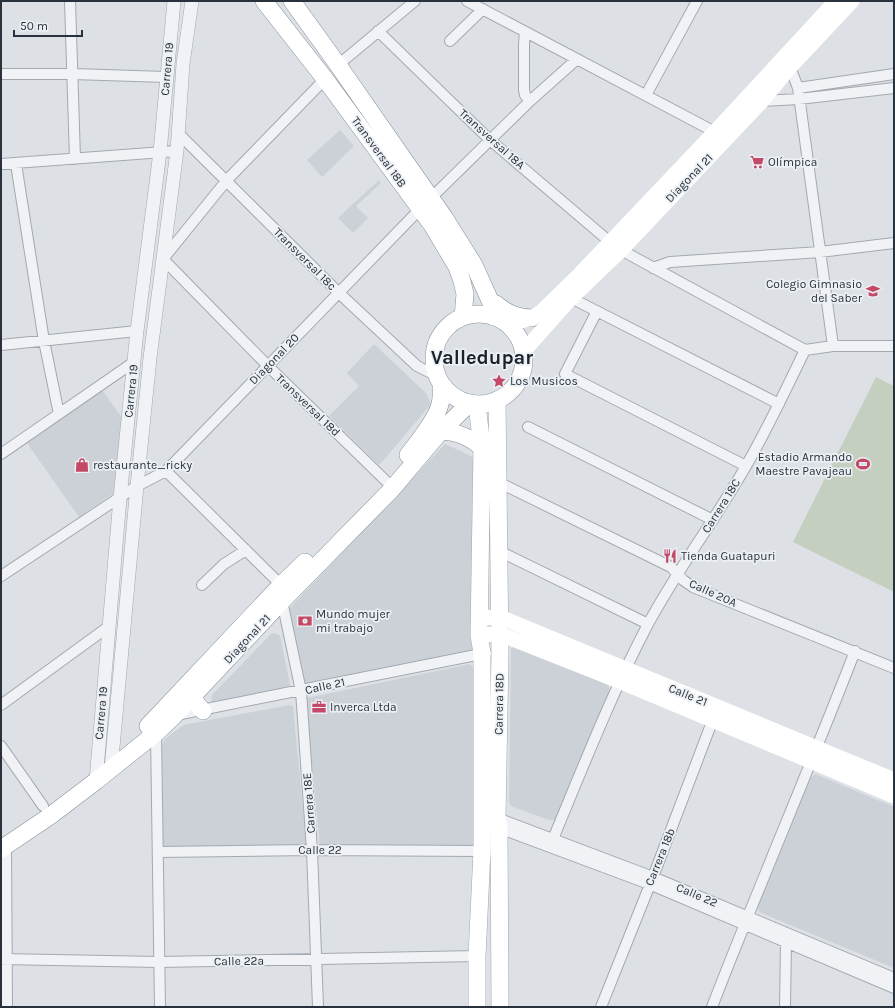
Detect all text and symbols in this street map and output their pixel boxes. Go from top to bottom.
scale bar [14,12,82,38]
text: 50 m [20,19,48,33]
street label: Carrera 19 [158,42,176,96]
street label: Transversal 18A [456,106,528,172]
street label: Transversal 18B [349,114,409,190]
street label: Diagonal 21 [662,151,716,205]
supermarket icon: Olímpica [749,154,765,170]
place label: Olímpica [768,155,817,169]
street label: Transversal 18c [271,225,339,293]
place label: Colegio Gimnasio del Saber [766,277,863,305]
school or university icon: Colegio Gimnasio del Saber [865,283,881,299]
street label: Diagonal 20 [246,331,302,387]
district label: Valledupar [431,346,533,369]
street label: Carrera 19 [121,364,141,418]
street label: Transversal 18d [273,371,343,439]
place icon: Los Musicos [491,373,507,389]
place label: Los Musicos [510,374,578,388]
place label: Estadio Armando Maestre Pavajeau [755,450,852,478]
sports icon: Estadio Armando Maestre Pavajeau [855,456,871,472]
shop icon: restaurante_ricky [74,457,90,473]
place label: restaurante_ricky [93,458,192,472]
street label: Carrera 18C [699,476,743,536]
restaurant icon: Tienda Guatapuri [662,548,678,564]
place label: Tienda Guatapuri [681,549,775,563]
street label: Calle 20A [687,576,739,610]
place label: Mundo mujer mi trabajo [316,607,391,635]
street label: Diagonal 21 [221,611,273,667]
bank icon: Mundo mujer mi trabajo [297,613,313,629]
street label: Carrera 18D [491,673,507,735]
street label: Calle 21 [304,675,346,697]
street label: Calle 21 [667,681,709,709]
street label: Carrera 19 [92,686,110,740]
office icon: Inverca Ltda [311,699,327,715]
place label: Inverca Ltda [330,700,397,714]
street label: Carrera 18E [300,772,318,834]
street label: Carrera 18b [642,826,678,888]
street label: Calle 22 [298,843,342,857]
street label: Calle 22 [674,880,720,910]
street label: Calle 22a [214,954,264,968]

